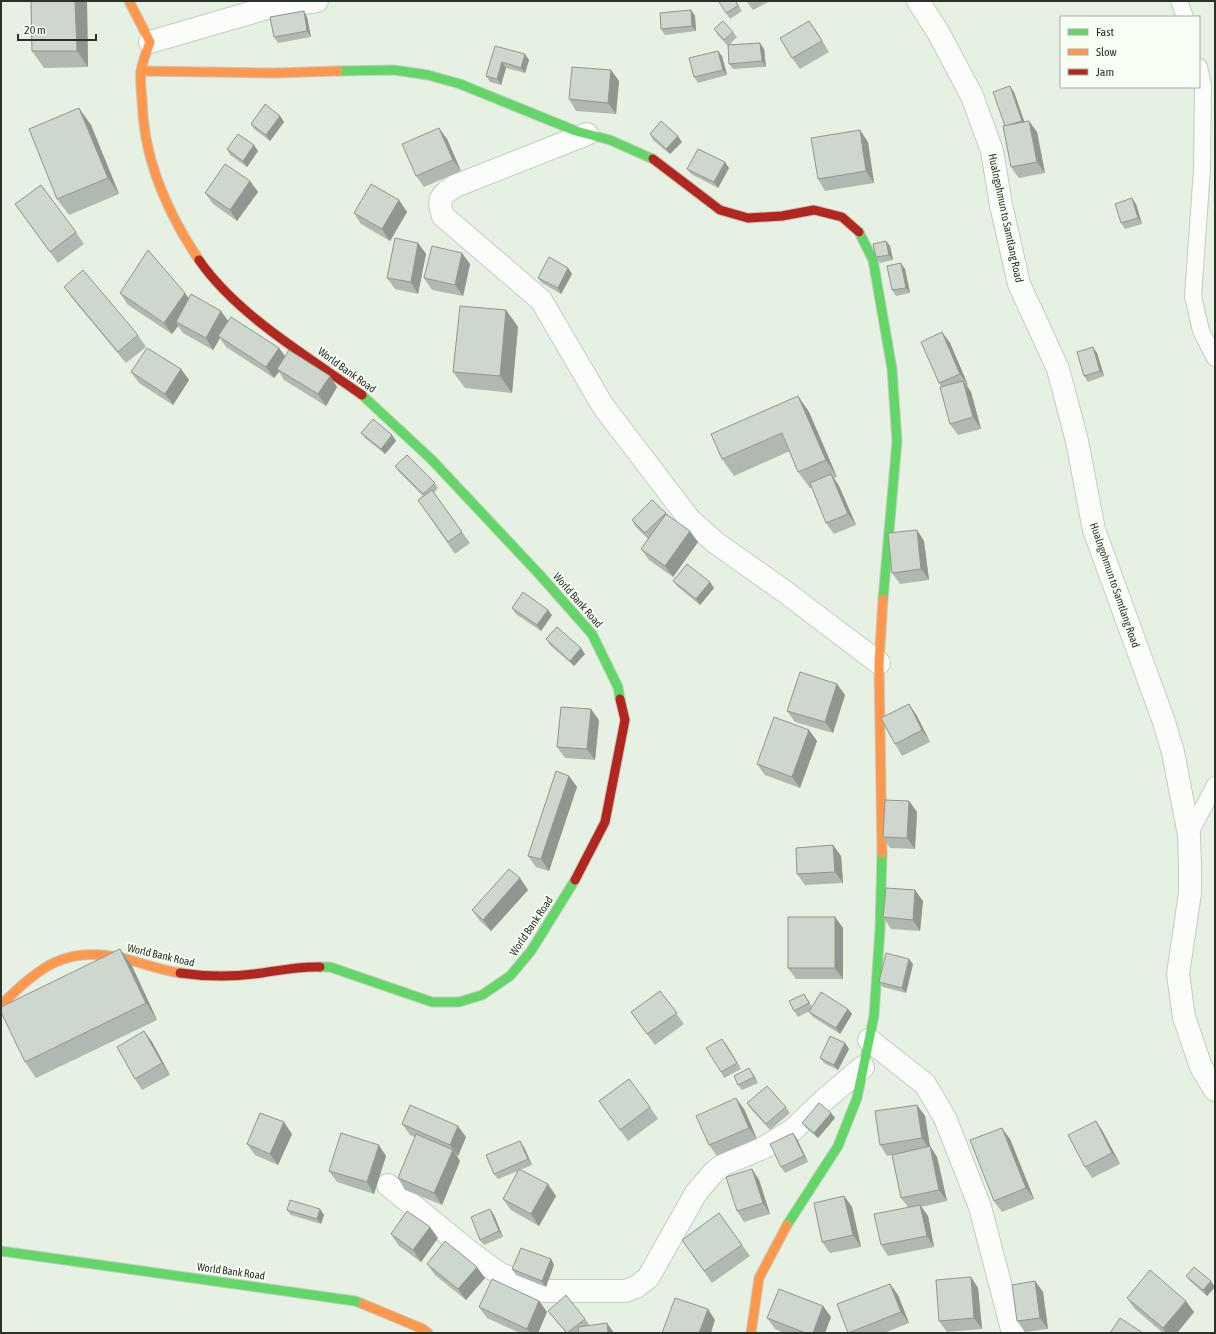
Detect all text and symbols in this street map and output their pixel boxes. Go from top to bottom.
scale bar [18,16,96,42]
legend [1060,16,1200,88]
text: 20 m [24,23,46,37]
text: Fast [1096,25,1114,39]
text: Slow [1096,45,1117,59]
text: Jam [1096,65,1114,79]
street label: Hualngohmun to Samtlang Road [986,153,1026,283]
street label: World Bank Road [316,345,378,395]
street label: Hualngohmun to Samtlang Road [1088,521,1142,649]
street label: World Bank Road [551,570,605,630]
street label: World Bank Road [507,894,555,958]
street label: World Bank Road [126,941,196,969]
street label: World Bank Road [196,1260,266,1282]

